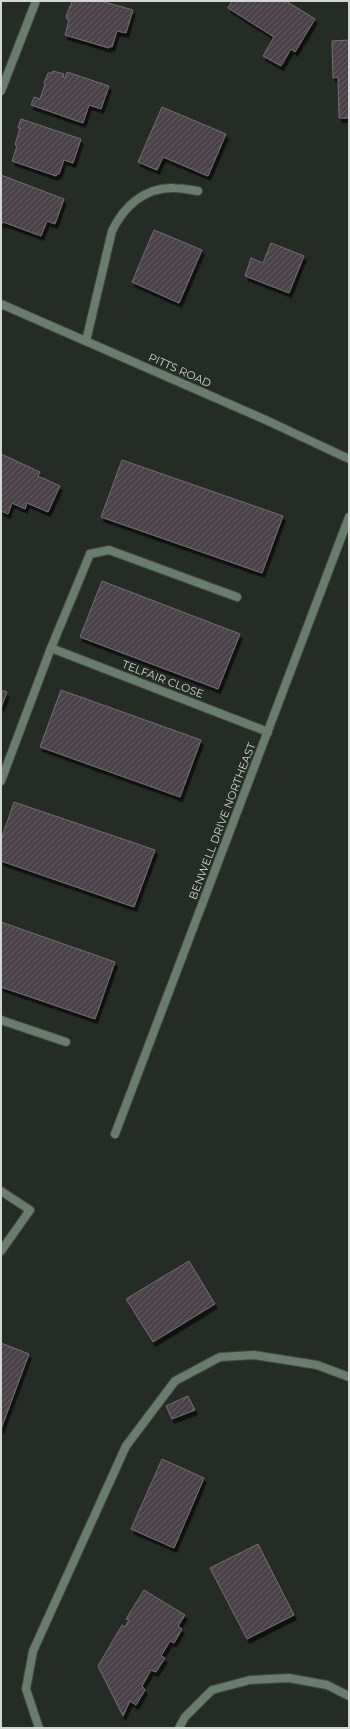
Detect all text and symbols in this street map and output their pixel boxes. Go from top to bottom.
street label: PITTS ROAD [146,350,214,390]
street label: TELFAIR CLOSE [120,657,206,701]
street label: BENWELL DRIVE NORTHEAST [186,740,259,902]

